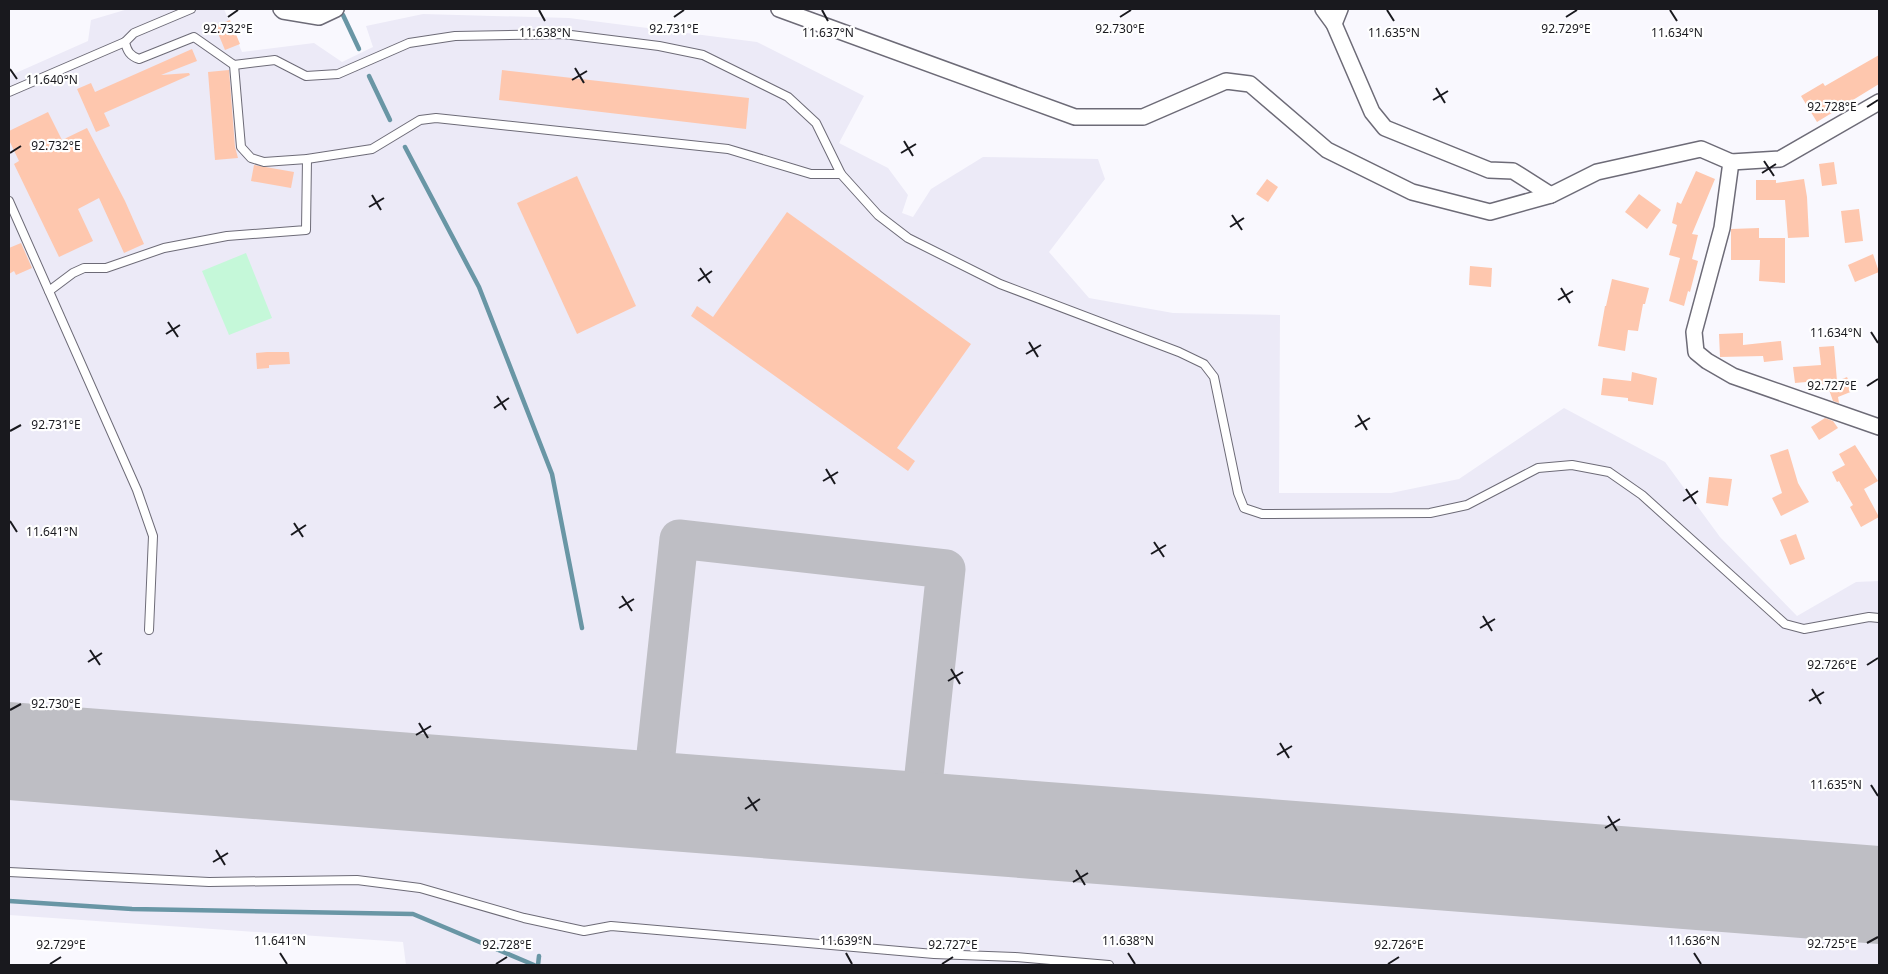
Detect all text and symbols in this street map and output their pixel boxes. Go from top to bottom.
text: 92.732°E [203,20,253,37]
text: 92.731°E [649,20,699,37]
text: 92.730°E [1095,20,1145,37]
text: 92.729°E [1541,20,1591,37]
text: 11.638°N [519,24,571,41]
text: 11.637°N [802,24,854,41]
text: 11.635°N [1368,24,1420,41]
text: 11.634°N [1651,24,1703,41]
text: 11.640°N [26,71,78,88]
text: 92.728°E [1807,98,1857,115]
text: 92.732°E [31,137,81,154]
text: 11.634°N [1810,324,1862,341]
text: 92.727°E [1807,377,1857,394]
text: 92.731°E [31,416,81,433]
text: 11.641°N [26,523,78,540]
text: 92.726°E [1807,656,1857,673]
text: 92.730°E [31,695,81,712]
text: 11.635°N [1810,776,1862,793]
text: 11.641°N [254,932,306,949]
text: 11.639°N [820,932,872,949]
text: 11.638°N [1102,932,1154,949]
text: 11.636°N [1668,932,1720,949]
text: 92.725°E [1807,935,1857,952]
text: 92.729°E [36,936,86,953]
text: 92.728°E [482,936,532,953]
text: 92.727°E [928,936,978,953]
text: 92.726°E [1374,936,1424,953]

